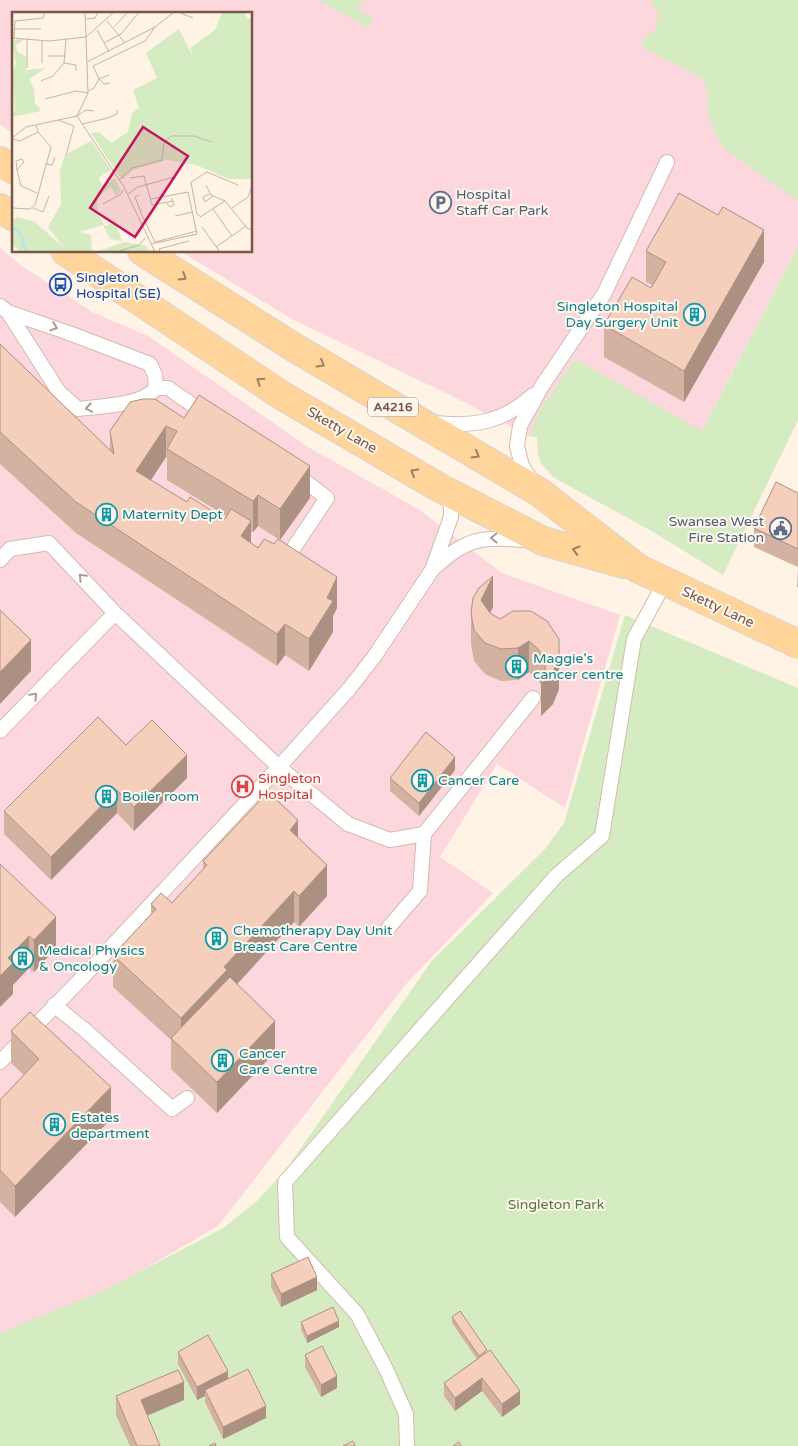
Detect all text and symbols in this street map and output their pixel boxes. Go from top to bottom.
inset map [12,12,252,252]
place label: Hospital Staff Car Park [456,186,549,219]
parking icon: Hospital Staff Car Park [428,190,452,214]
place label: Singleton Hospital (SE) [76,269,161,302]
one-way arrow [178,271,187,281]
bus stop icon: Singleton Hospital (SE) [48,273,72,297]
place label: Singleton Hospital Day Surgery Unit [557,298,679,331]
building icon: Singleton Hospital Day Surgery Unit [682,302,706,326]
one-way arrow [49,322,58,332]
one-way arrow [316,357,325,367]
one-way arrow [256,377,265,387]
road number: A4216 [368,398,418,417]
one-way arrow [84,402,93,412]
street label: Sketty Lane [304,403,380,457]
one-way arrow [470,449,479,459]
one-way arrow [411,469,420,479]
building icon: Maternity Dept [94,502,118,526]
place label: Maternity Dept [122,506,223,523]
place label: Swansea West Fire Station [669,513,765,546]
public building icon: Swansea West Fire Station [768,517,792,541]
one-way arrow [490,533,498,544]
one-way arrow [572,546,580,556]
one-way arrow [79,574,88,583]
street label: Sketty Lane [679,583,757,631]
place label: Maggie's cancer centre [533,650,623,683]
building icon: Maggie's cancer centre [505,654,529,678]
one-way arrow [28,693,37,702]
building icon: Cancer Care [410,768,434,792]
place label: Singleton Hospital [258,770,321,803]
place label: Cancer Care [438,772,519,789]
hospital icon: Singleton Hospital [230,774,254,798]
building icon: Boiler room [94,784,118,808]
place label: Boiler room [122,788,199,805]
place label: Chemotherapy Day Unit Breast Care Centre [233,922,393,955]
building icon: Chemotherapy Day Unit Breast Care Centre [205,926,229,950]
place label: Medical Physics & Oncology [39,942,145,975]
building icon: Medical Physics & Oncology [11,946,35,970]
place label: Cancer Care Centre [239,1045,318,1078]
building icon: Cancer Care Centre [211,1049,235,1073]
place label: Estates department [71,1109,150,1142]
building icon: Estates department [43,1113,67,1137]
park label: Singleton Park [508,1196,605,1213]

